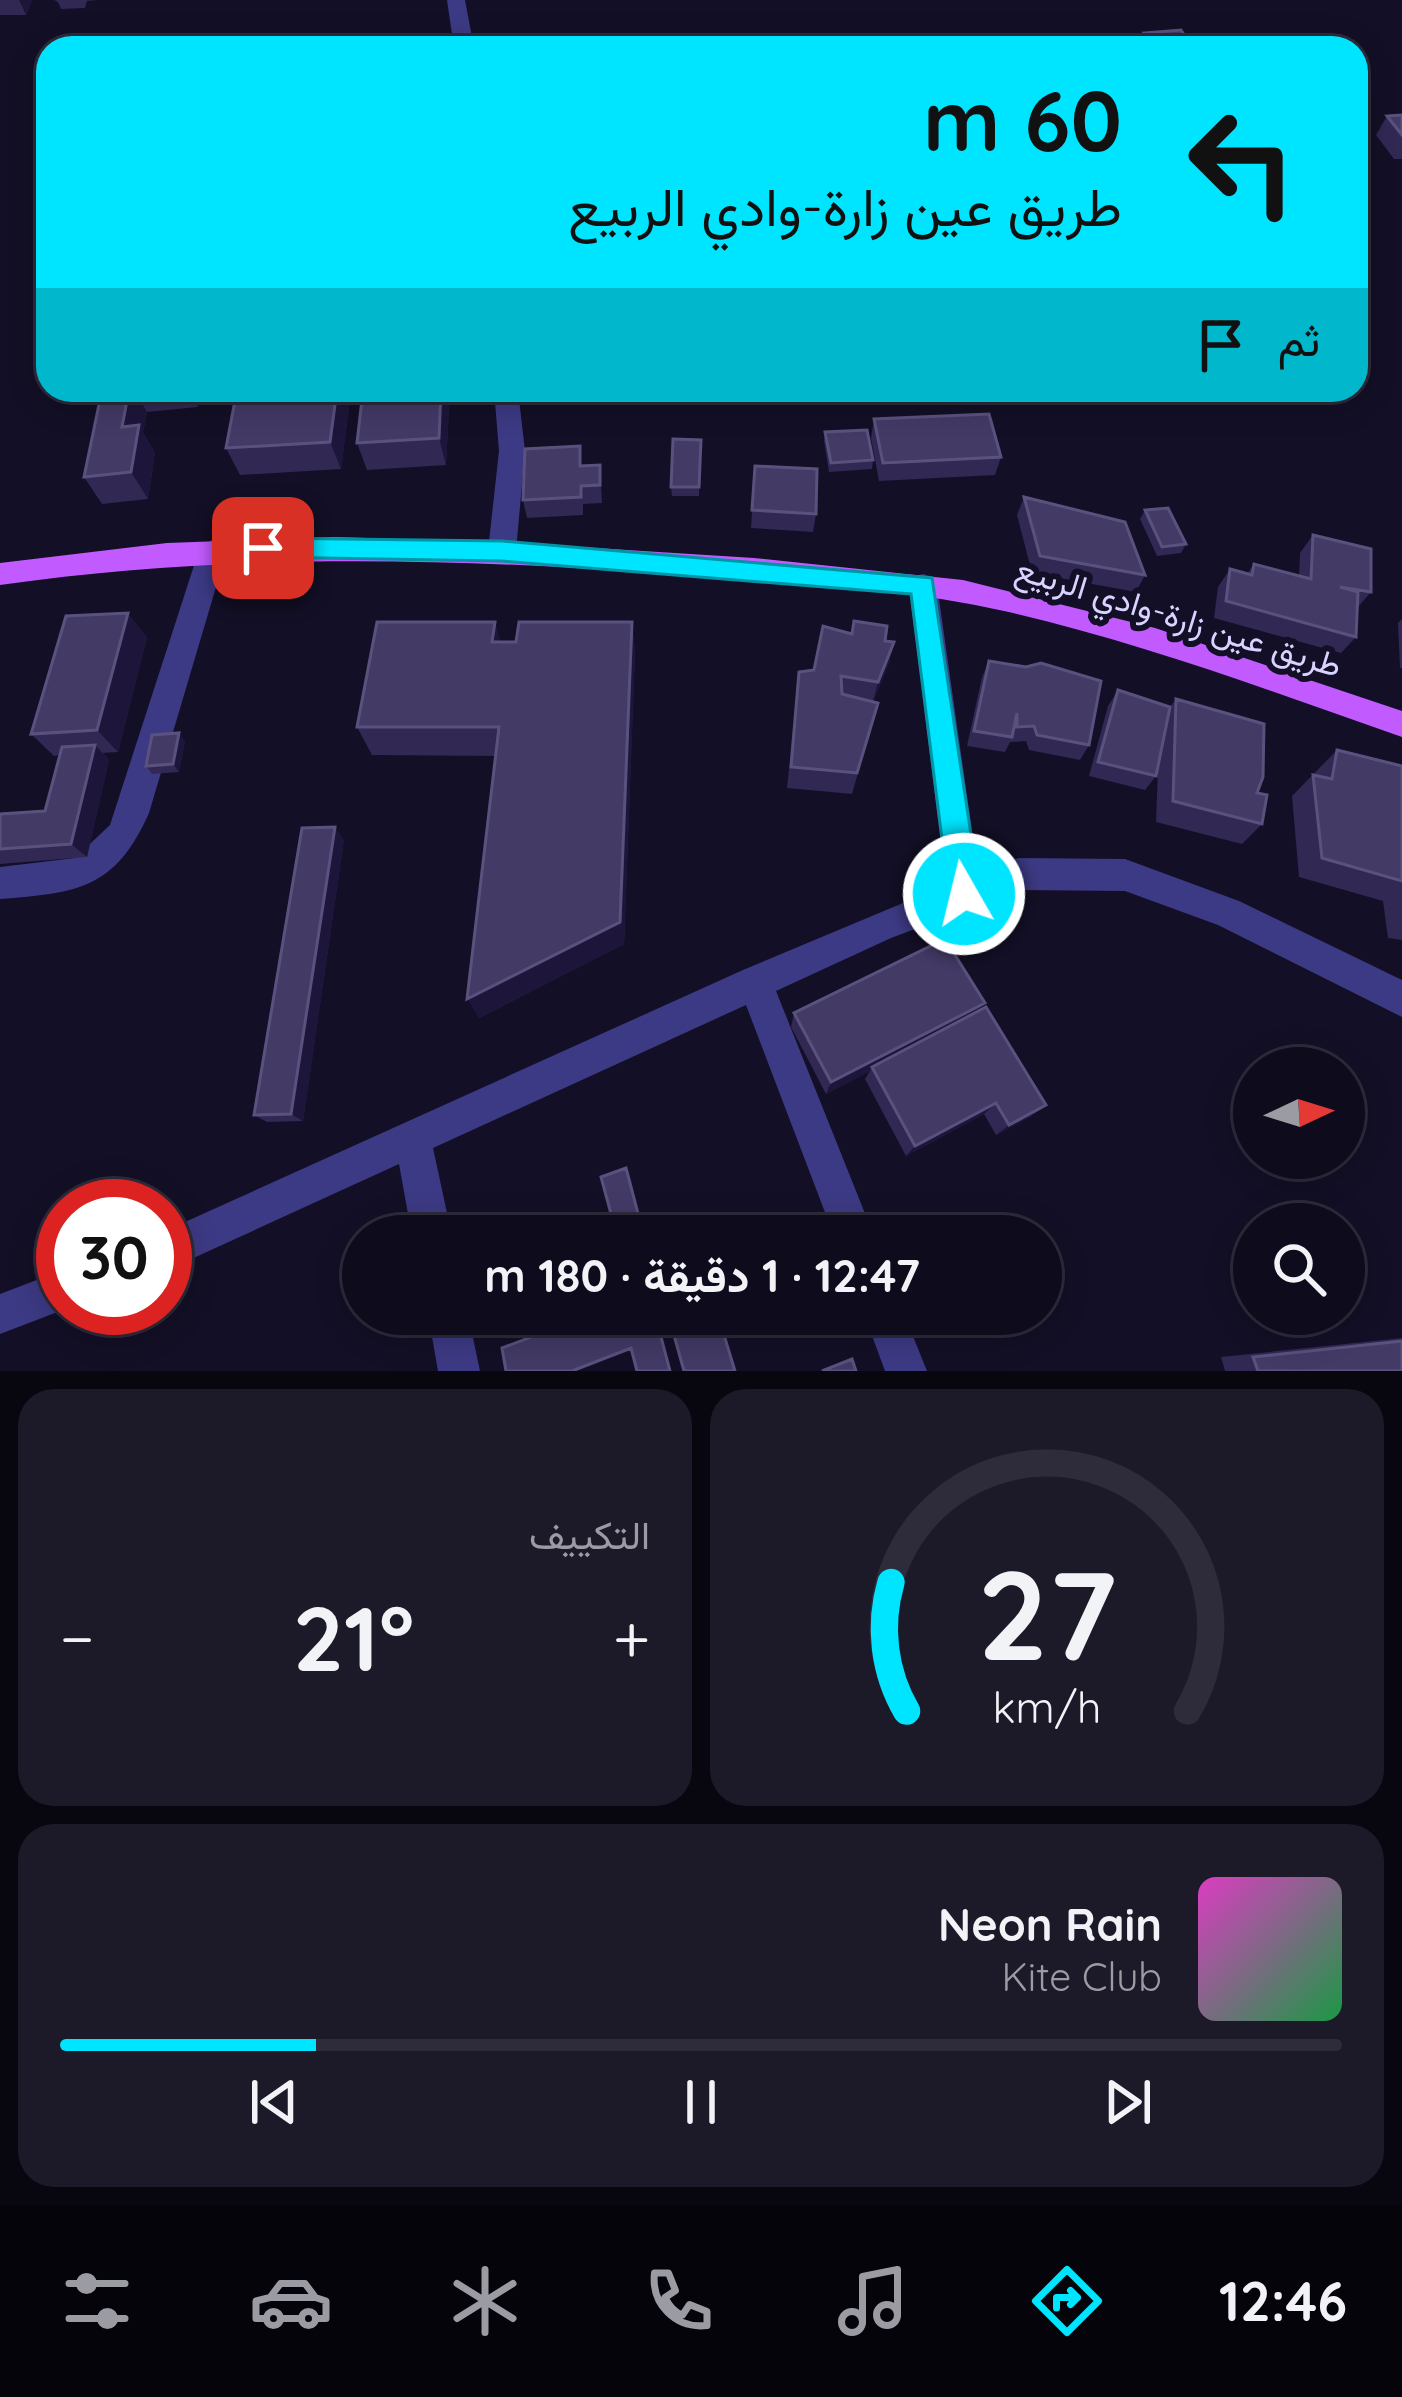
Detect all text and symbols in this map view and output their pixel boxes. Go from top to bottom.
text: 60 m [923,67,1122,172]
icon: left [1164,84,1320,240]
text: طريق عين زارة-وادي الربيع [568,172,1122,240]
text: ثم [1278,311,1320,367]
icon: arrive [1188,312,1254,378]
pin [212,497,314,599]
icon: arrive [230,515,296,581]
street label: طريق عين زارة-وادي الربيع [1009,547,1347,692]
position arrow [901,831,1027,957]
north arrow [1233,1047,1365,1179]
map controls [1233,1047,1365,1335]
speed limit sign: 30 [36,1179,192,1335]
button: search [1233,1203,1365,1335]
text: 12:47 · 1 دقيقة · 180 m [484,1247,920,1303]
text: التكييف [529,1510,650,1559]
text: 27 [977,1535,1117,1691]
text: 21° [293,1581,414,1694]
text: − [60,1596,94,1679]
text: + [613,1596,650,1679]
text: km/h [993,1679,1101,1733]
text: Neon Rain [938,1896,1162,1952]
text: Kite Club [1002,1952,1162,2001]
icon: previous [241,2069,307,2135]
icon: pause [668,2069,734,2135]
icon: next [1095,2069,1161,2135]
icon: filters [55,2259,139,2343]
icon: car [249,2259,333,2343]
icon: climate [443,2259,527,2343]
icon: phone [637,2259,721,2343]
icon: music [831,2259,915,2343]
icon: directions [1025,2259,1109,2343]
text: 12:46 [1219,2267,1347,2335]

